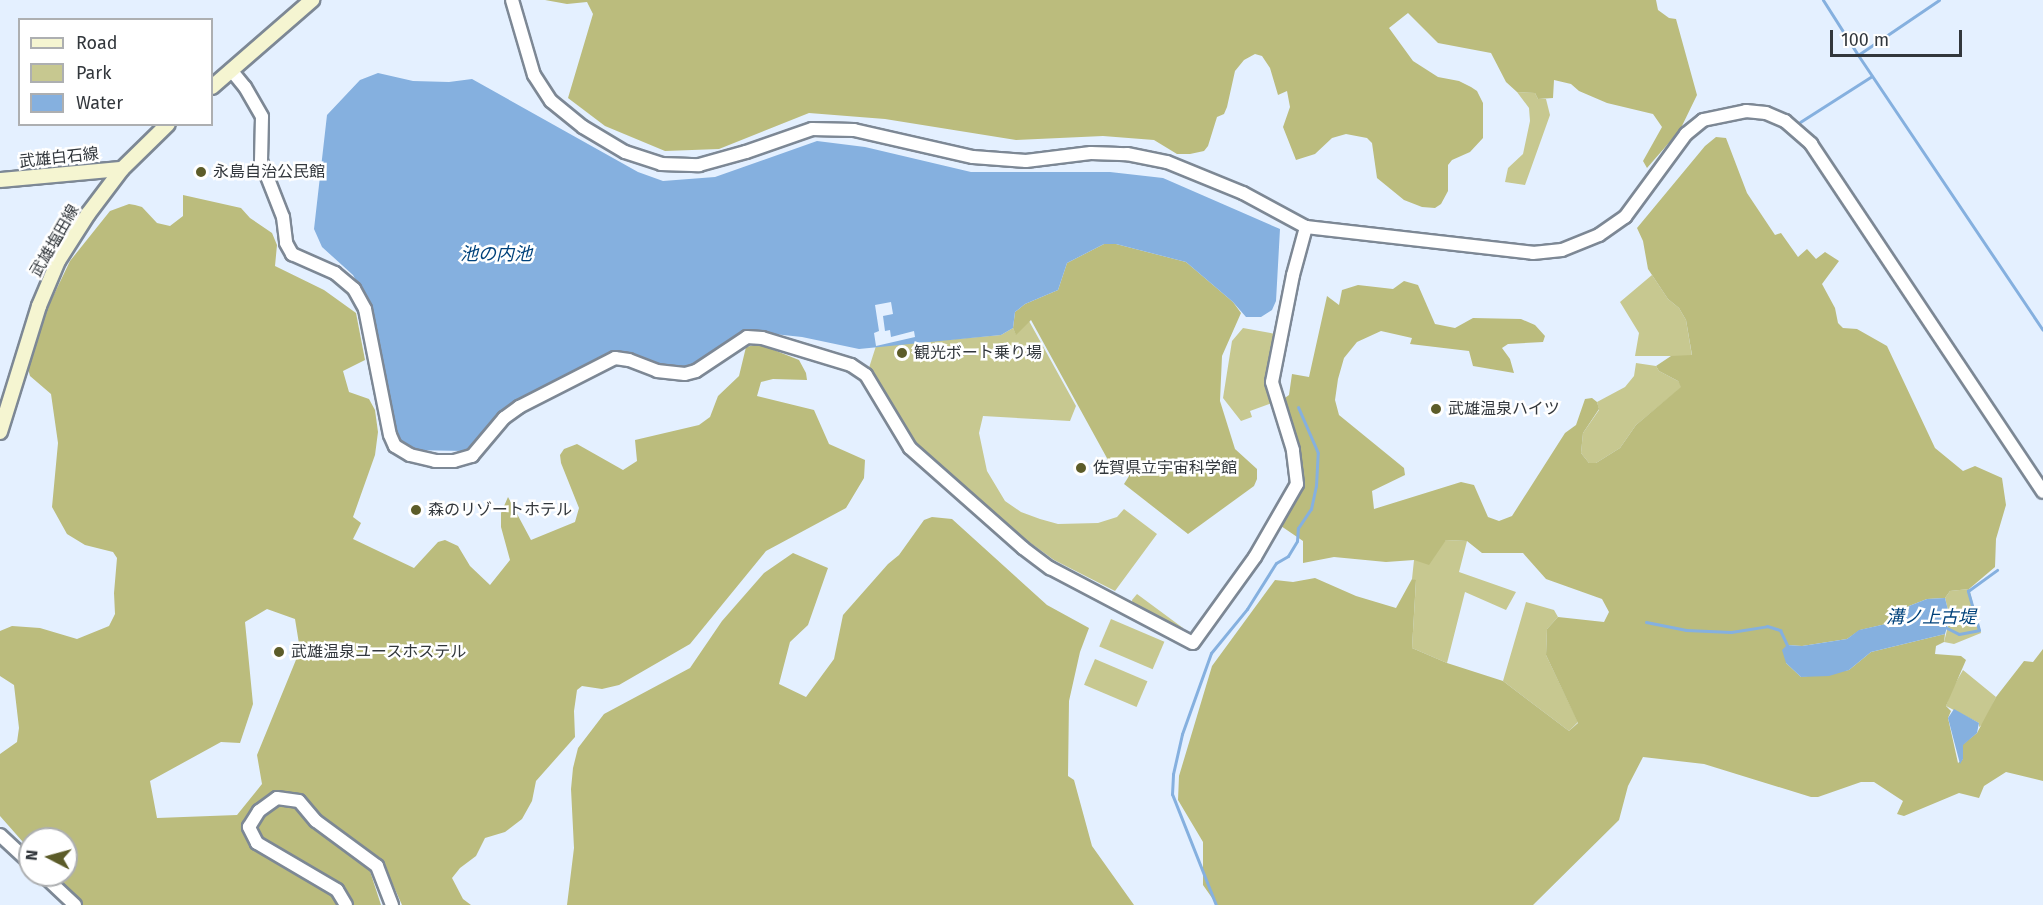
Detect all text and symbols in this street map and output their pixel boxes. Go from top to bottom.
legend [18,18,213,126]
scale bar [1833,18,1965,56]
text: 100 m [1841,29,1889,51]
text: Road [76,32,118,54]
text: Park [76,62,111,84]
text: Water [76,92,123,114]
street label: 武雄白石線 [18,144,100,172]
place label: 永島自治公民館 [213,162,325,182]
marker: 永島自治公民館 [194,165,208,179]
street label: 武雄塩田線 [27,202,83,280]
water label: 池の内池 [460,243,532,265]
place label: 観光ボート乗り場 [914,343,1042,363]
marker: 観光ボート乗り場 [895,346,909,360]
place label: 武雄温泉ハイツ [1448,399,1560,419]
marker: 武雄温泉ハイツ [1429,402,1443,416]
place label: 佐賀県立宇宙科学館 [1093,458,1237,478]
marker: 佐賀県立宇宙科学館 [1074,461,1088,475]
place label: 森のリゾートホテル [428,500,572,520]
marker: 森のリゾートホテル [409,503,423,517]
water label: 溝ノ上古堤 [1886,606,1976,628]
place label: 武雄温泉ユースホステル [291,642,467,662]
marker: 武雄温泉ユースホステル [272,645,286,659]
north arrow [18,827,78,887]
text: N [22,849,42,862]

